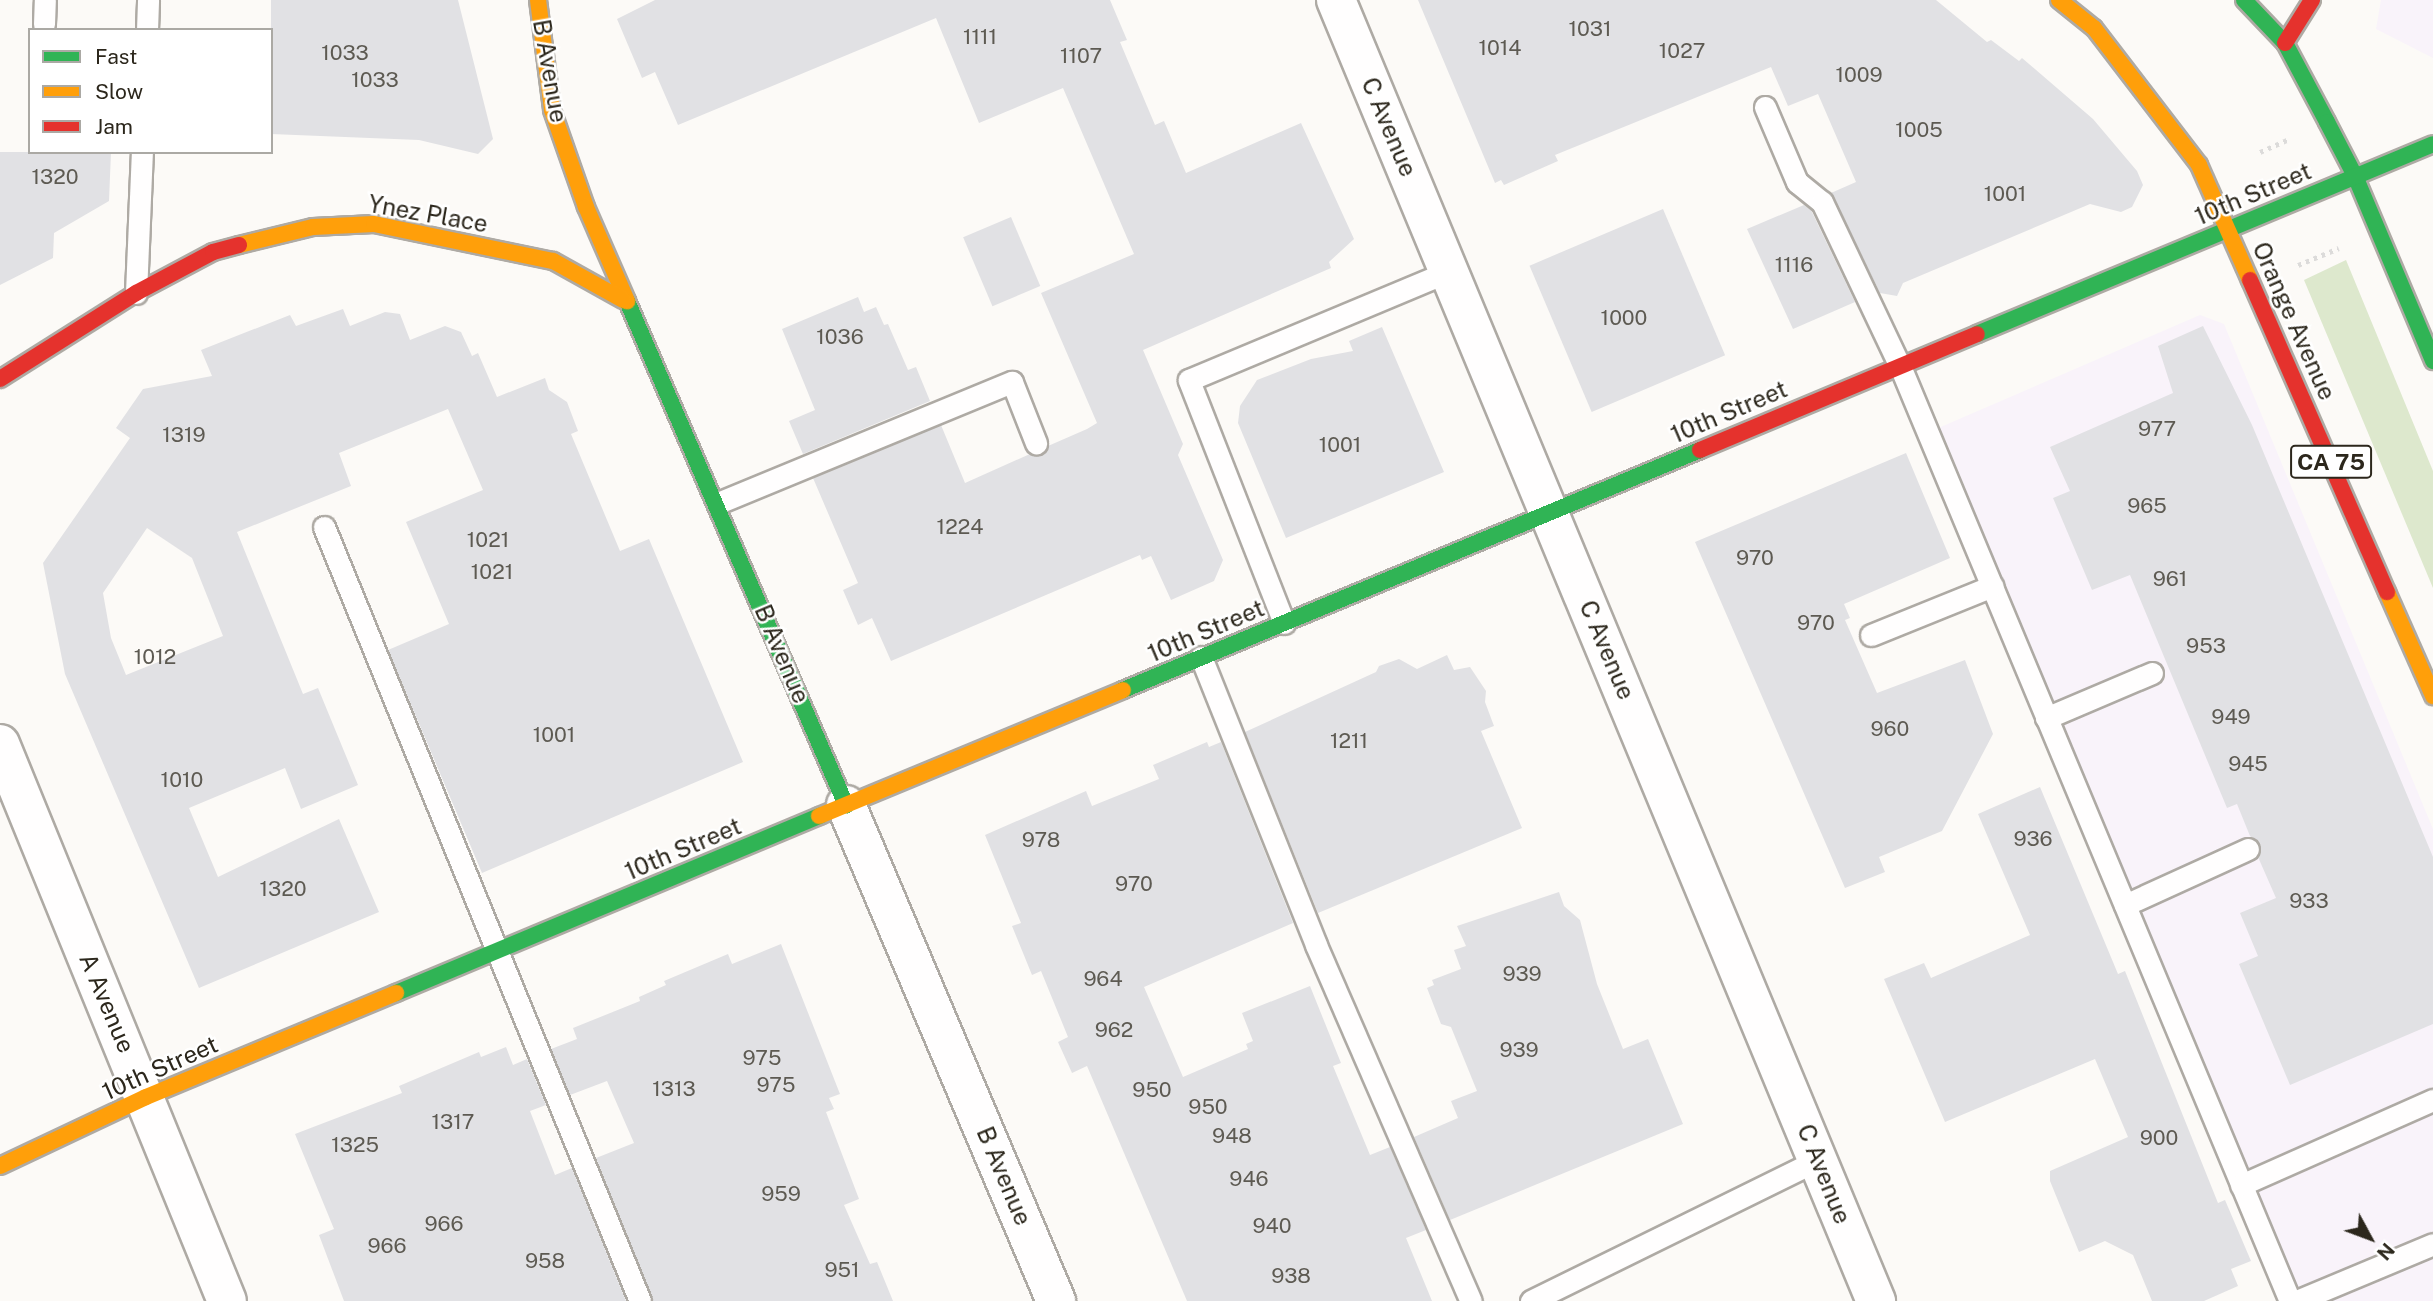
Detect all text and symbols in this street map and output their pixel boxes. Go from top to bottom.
house number: 1031 [1568,16,1612,42]
street label: B Avenue [527,17,573,125]
house number: 1111 [963,24,997,50]
legend [28,28,273,154]
house number: 1014 [1478,35,1522,61]
house number: 1027 [1659,38,1705,64]
house number: 1033 [321,40,369,66]
house number: 1107 [1060,43,1102,69]
text: Fast [95,44,137,69]
house number: 1009 [1835,62,1883,88]
house number: 1033 [351,67,399,93]
street label: C Avenue [1355,73,1423,181]
text: Slow [95,79,143,104]
text: Jam [95,114,133,139]
house number: 1005 [1895,117,1943,143]
street label: 10th Street [2191,157,2315,231]
house number: 1320 [31,164,79,190]
house number: 1001 [1984,181,2026,207]
street label: Ynez Place [366,189,490,239]
street label: Orange Avenue [2246,238,2342,404]
house number: 1116 [1775,252,1813,278]
house number: 1000 [1601,305,1647,331]
house number: 1036 [816,324,864,350]
street label: 10th Street [1667,375,1791,449]
house number: 977 [2138,416,2176,442]
house number: 1319 [162,422,206,448]
house number: 1001 [1319,432,1361,458]
road number: CA 75 [2289,442,2373,482]
house number: 965 [2127,493,2167,519]
house number: 1224 [937,514,983,540]
house number: 1021 [467,527,509,553]
house number: 970 [1736,545,1774,571]
house number: 1021 [471,559,513,585]
house number: 961 [2153,566,2187,592]
street label: 10th Street [1144,594,1268,668]
street label: C Avenue [1573,596,1641,704]
street label: B Avenue [748,600,816,708]
house number: 970 [1797,610,1835,636]
house number: 953 [2186,633,2226,659]
house number: 1012 [134,644,176,670]
house number: 949 [2211,704,2251,730]
house number: 960 [1871,716,1909,742]
house number: 1001 [533,722,575,748]
house number: 1211 [1330,728,1368,754]
house number: 945 [2228,751,2268,777]
house number: 1010 [161,767,203,793]
street label: 10th Street [621,812,745,886]
house number: 936 [2013,826,2053,852]
house number: 978 [1022,827,1060,853]
house number: 970 [1115,871,1153,897]
house number: 1320 [259,876,307,902]
house number: 933 [2289,888,2329,914]
street label: A Avenue [73,949,141,1057]
house number: 939 [1502,961,1542,987]
house number: 964 [1083,966,1123,992]
house number: 962 [1095,1017,1133,1043]
street label: 10th Street [98,1030,222,1106]
house number: 939 [1499,1037,1539,1063]
house number: 975 [743,1045,781,1071]
house number: 975 [757,1072,795,1098]
house number: 1313 [652,1076,696,1102]
house number: 950 [1132,1077,1172,1103]
house number: 950 [1188,1094,1228,1120]
house number: 1317 [432,1109,474,1135]
street label: C Avenue [1791,1120,1857,1228]
street label: B Avenue [970,1122,1038,1230]
house number: 948 [1212,1123,1252,1149]
house number: 900 [2140,1125,2178,1151]
house number: 1325 [331,1132,379,1158]
house number: 946 [1229,1166,1269,1192]
house number: 959 [761,1181,801,1207]
north arrow [2335,1203,2405,1273]
house number: 966 [425,1211,463,1237]
house number: 940 [1252,1213,1292,1239]
house number: 966 [368,1233,406,1259]
text: N [2373,1239,2399,1265]
house number: 958 [525,1248,565,1274]
house number: 951 [824,1257,860,1283]
house number: 938 [1271,1263,1311,1289]

